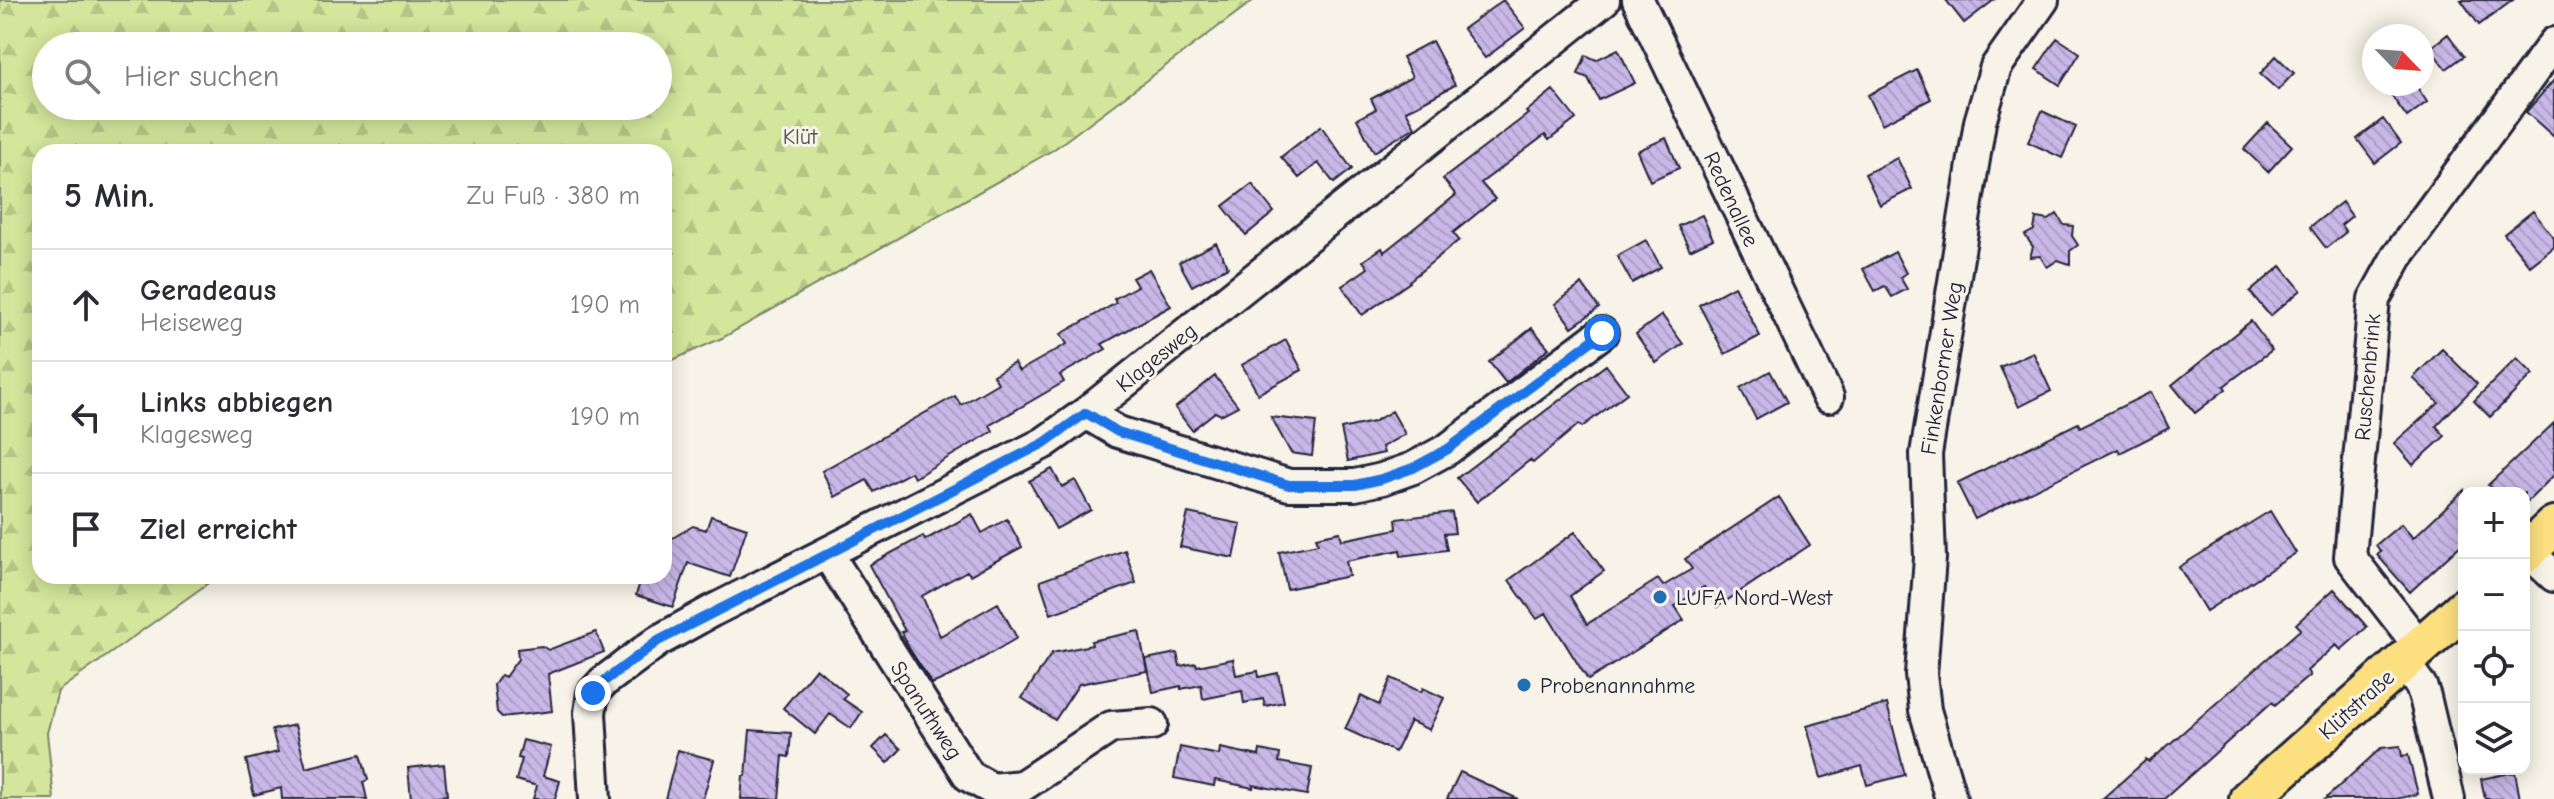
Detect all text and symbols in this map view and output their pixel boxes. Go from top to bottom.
north arrow [2362,24,2434,96]
search box [32,32,672,120]
icon: search [60,54,104,98]
text: Hier suchen [124,59,279,94]
park label: Klüt [783,124,818,150]
street label: Redenallee [1698,148,1764,251]
text: 5 Min. [64,176,154,216]
text: Zu Fuß · 380 m [466,181,640,211]
text: Geradeaus [140,273,276,308]
street label: Finkenborner Weg [1915,280,1969,457]
icon: ahead [64,283,108,327]
text: 190 m [570,290,640,320]
text: Heiseweg [140,308,243,338]
street label: Ruschenbrink [2349,312,2387,442]
route start [1584,315,1620,351]
street label: Klagesweg [1111,318,1202,398]
text: Links abbiegen [140,385,333,420]
icon: left [64,395,108,439]
text: 190 m [570,402,640,432]
text: Klagesweg [140,420,253,450]
map controls [2458,487,2530,775]
button: + [2458,487,2530,559]
icon: arrive [64,507,108,551]
text: Ziel erreicht [140,512,297,547]
button: − [2458,559,2530,631]
place label: LUFA Nord-West [1676,585,1833,611]
marker: LUFA Nord-West [1651,588,1669,606]
button: locate [2458,631,2530,703]
street label: Spanuthweg [885,656,968,765]
street label: Klütstraße [2314,664,2400,745]
place label: Probenannahme [1540,673,1695,699]
route end [575,675,611,711]
marker: Probenannahme [1515,676,1533,694]
button: layers [2458,703,2530,775]

